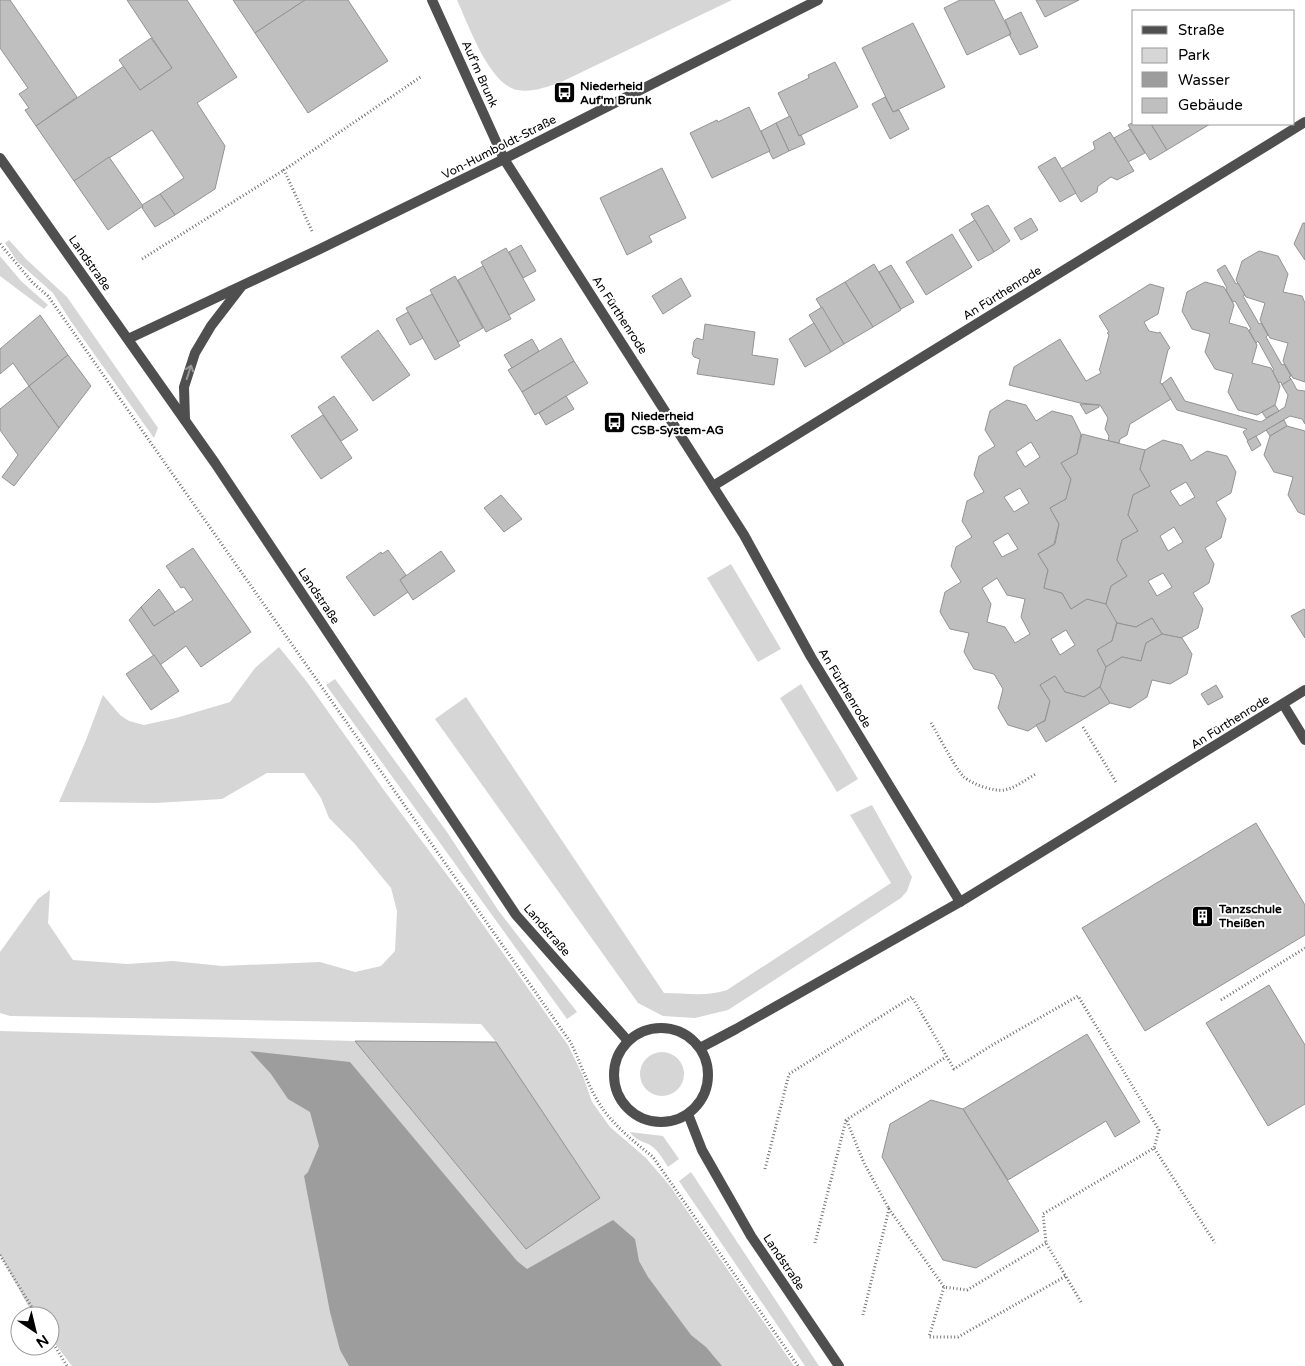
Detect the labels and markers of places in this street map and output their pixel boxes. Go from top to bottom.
place label: Niederheid Auf'm Brunk [580,79,652,107]
bus stop icon: Niederheid Auf'm Brunk [552,81,576,105]
place label: Niederheid CSB-System-AG [631,409,724,438]
bus stop icon: Niederheid CSB-System-AG [603,411,627,435]
place label: Tanzschule Theißen [1218,902,1282,930]
building icon: Tanzschule Theißen [1191,904,1215,928]

